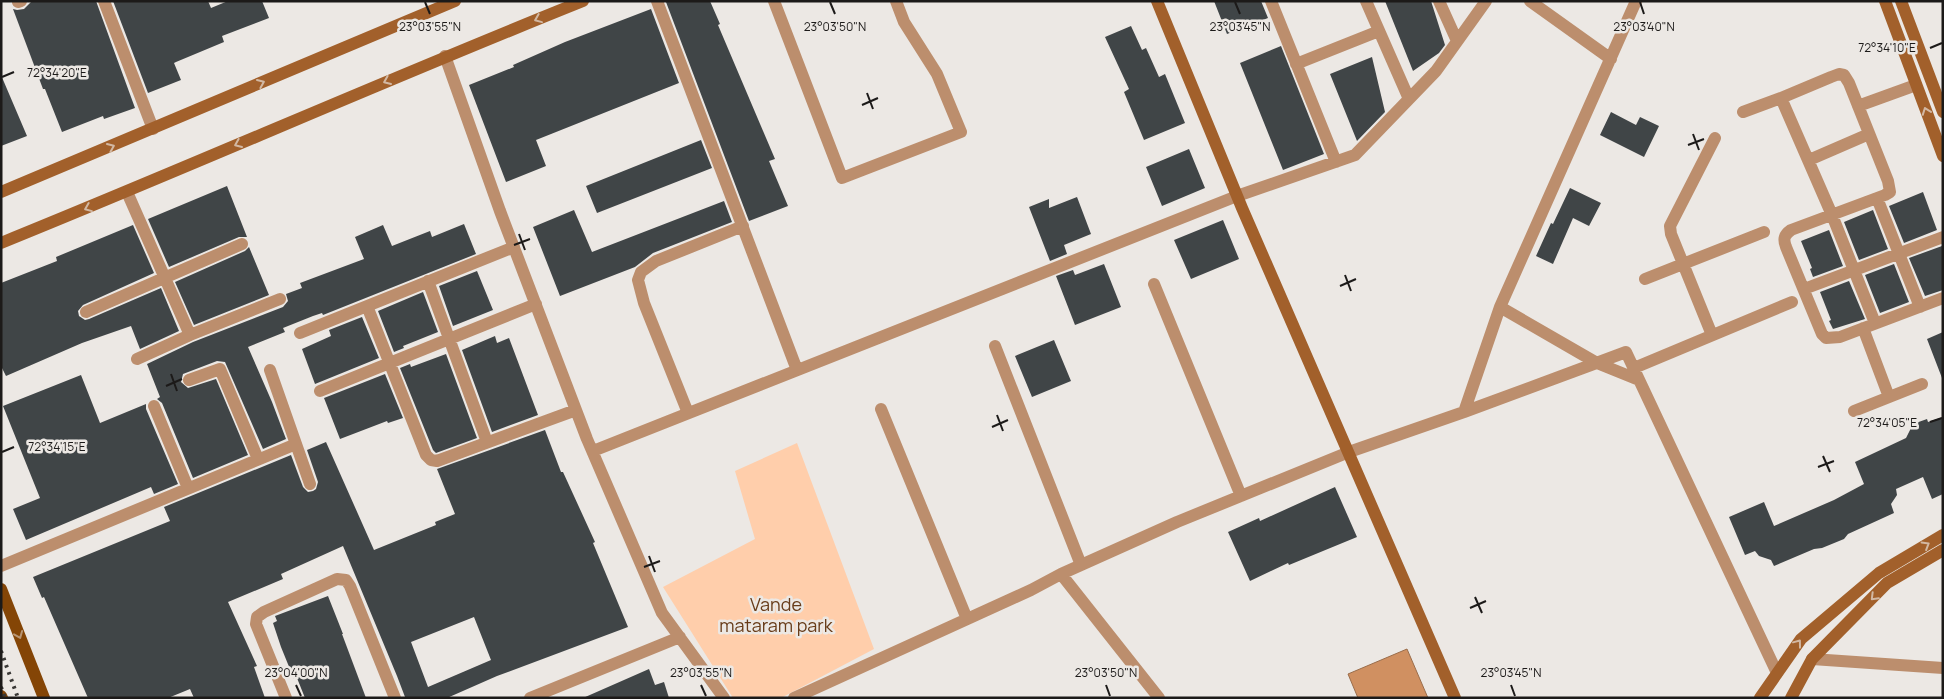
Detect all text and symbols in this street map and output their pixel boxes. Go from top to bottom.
one-way arrow [534,13,543,23]
text: 23°03'55"N [399,18,461,35]
text: 23°03'50"N [804,18,866,35]
text: 23°03'45"N [1210,18,1270,35]
text: 23°03'40"N [1613,18,1675,35]
text: 72°34'10"E [1858,39,1916,56]
text: 72°34'20"E [27,64,87,81]
one-way arrow [383,74,392,85]
one-way arrow [256,79,265,90]
one-way arrow [1922,107,1932,115]
one-way arrow [234,138,243,149]
one-way arrow [106,143,115,154]
one-way arrow [84,201,93,212]
text: 72°34'05"E [1857,414,1917,431]
text: 72°34'15"E [28,438,86,455]
one-way arrow [1921,541,1930,551]
one-way arrow [1871,591,1880,600]
park label: Vande mataram park [719,592,834,637]
one-way arrow [14,630,24,638]
one-way arrow [1792,639,1801,649]
text: 23°04'00"N [264,664,328,681]
text: 23°03'55"N [670,664,732,681]
text: 23°03'50"N [1075,664,1137,681]
text: 23°03'45"N [1481,664,1541,681]

